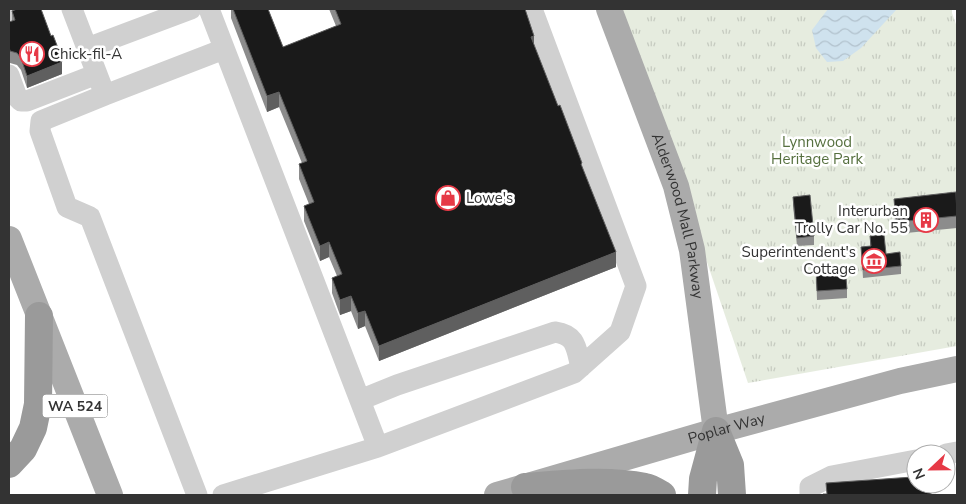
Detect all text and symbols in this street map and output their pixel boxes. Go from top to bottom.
restaurant icon: Chick-fil-A [19,41,45,67]
place label: Chick-fil-A [50,44,122,64]
street label: Alderwood Mall Parkway [647,130,708,300]
park label: Lynnwood Heritage Park [771,132,864,169]
shop icon: Lowe's [435,185,461,211]
place label: Lowe's [466,188,513,208]
place label: Interurban Trolly Car No. 55 [795,201,908,238]
building icon: Interurban Trolly Car No. 55 [913,207,939,233]
place label: Superintendent's Cottage [742,242,856,279]
museum icon: Superintendent's Cottage [861,248,887,274]
road number: WA 524 [42,394,108,418]
street label: Poplar Way [686,408,768,449]
north arrow [906,444,956,494]
text: N [909,465,930,482]

